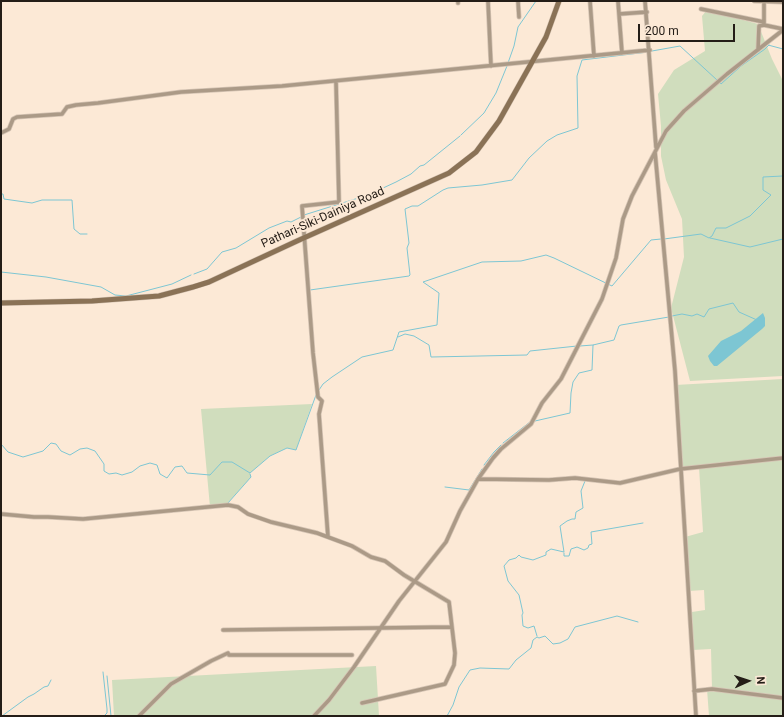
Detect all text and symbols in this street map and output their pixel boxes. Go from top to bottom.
scale bar [640,16,737,42]
text: 200 m [645,24,679,38]
street label: Pathari-Siki-Dainiya Road [259,184,387,252]
north arrow [728,661,768,701]
text: N [754,676,767,685]

